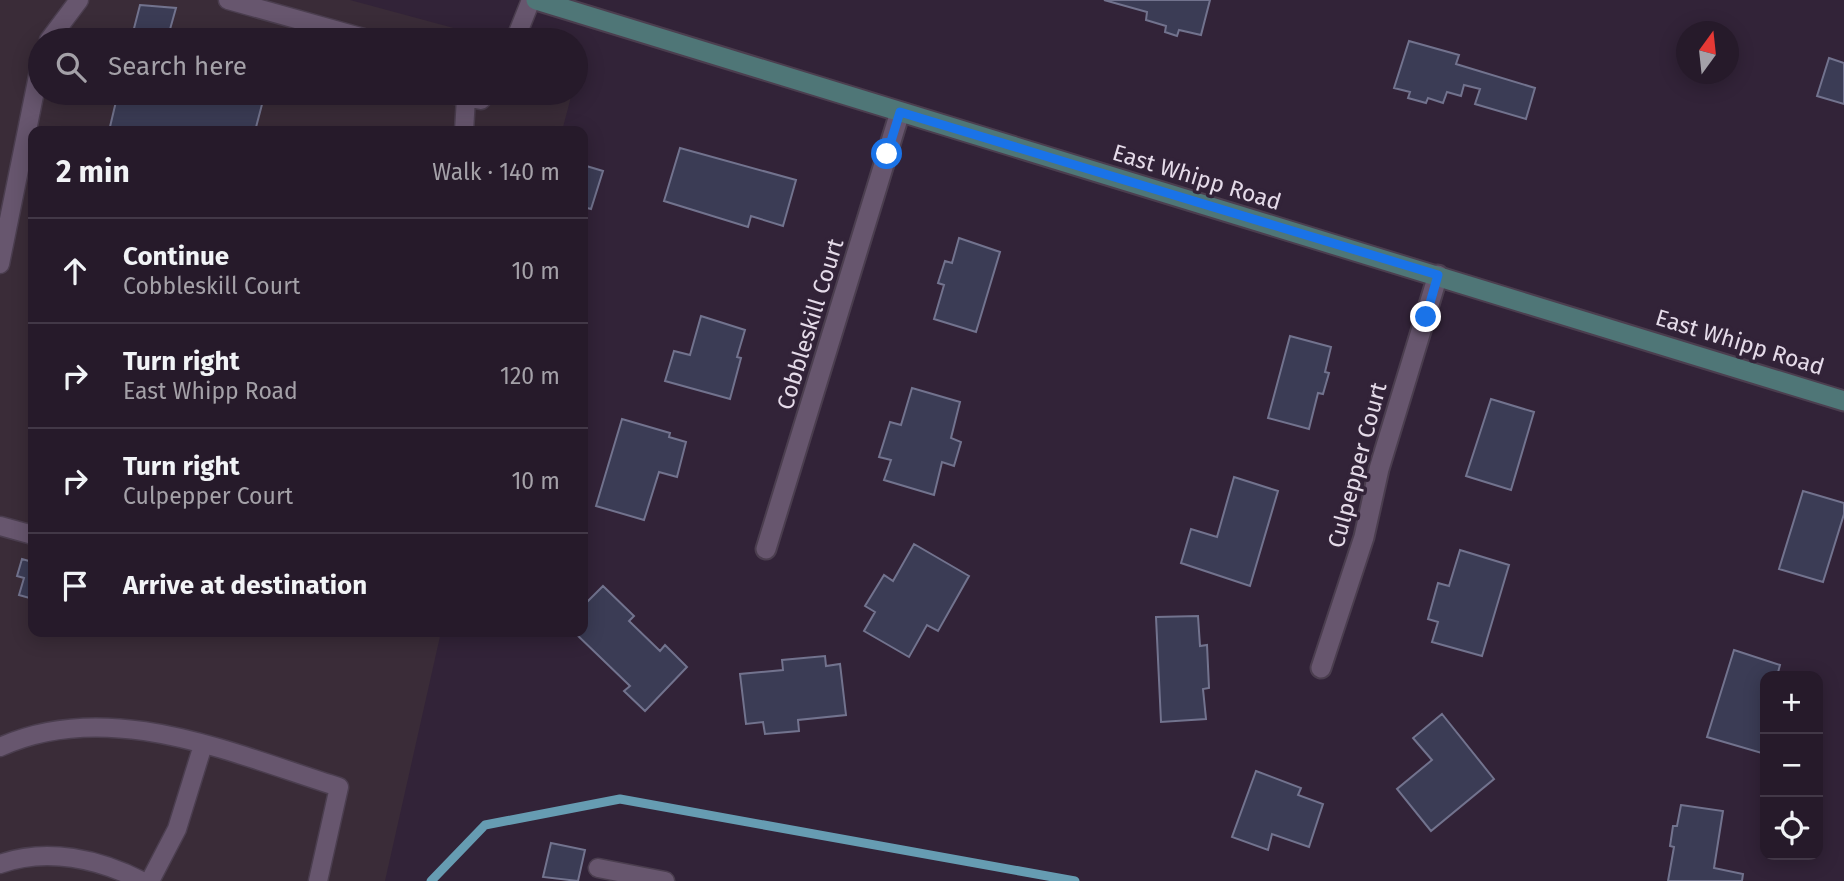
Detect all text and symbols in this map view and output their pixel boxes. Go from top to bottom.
north arrow [1676,21,1739,84]
search box [28,28,588,105]
icon: search [52,48,90,86]
text: Search here [108,51,247,82]
route start [871,138,902,169]
street label: East Whipp Road [1109,138,1285,216]
text: 2 min [56,154,130,190]
text: Walk · 140 m [432,158,560,186]
street label: Cobbleskill Court [771,234,850,413]
text: Continue [123,241,229,272]
icon: ahead [56,252,94,290]
text: 10 m [511,257,560,285]
text: Cobbleskill Court [123,272,300,300]
route end [1410,301,1441,332]
street label: East Whipp Road [1652,303,1828,381]
text: Turn right [123,346,240,377]
icon: right [56,357,94,395]
text: 120 m [500,362,560,390]
text: East Whipp Road [123,377,298,405]
street label: Culpepper Court [1321,379,1393,551]
text: Turn right [123,451,240,482]
icon: right [56,462,94,500]
text: 10 m [511,467,560,495]
text: Culpepper Court [123,482,293,510]
icon: arrive [56,567,94,605]
text: Arrive at destination [123,570,367,601]
map controls [1760,671,1823,860]
button: + [1760,671,1823,734]
button: − [1760,734,1823,797]
button: locate [1760,797,1823,860]

